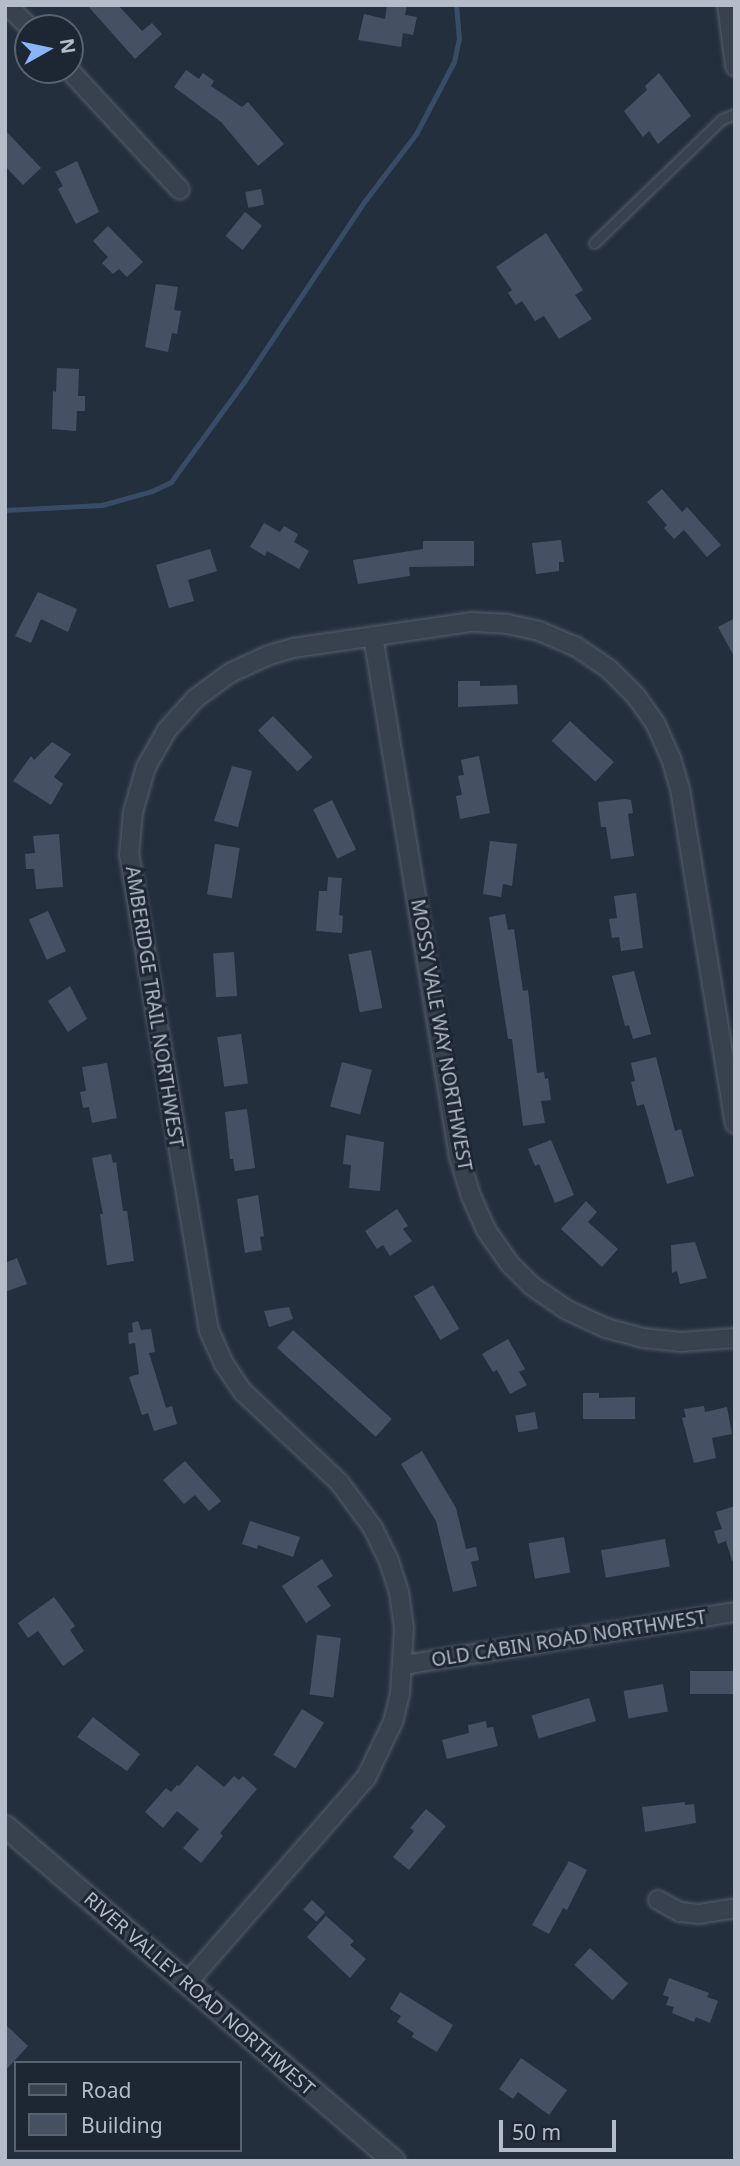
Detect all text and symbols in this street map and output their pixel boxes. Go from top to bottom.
north arrow [14,14,84,84]
text: N [54,36,82,56]
street label: AMBERIDGE TRAIL NORTHWEST [120,865,188,1149]
street label: MOSSY VALE WAY NORTHWEST [406,897,476,1173]
street label: OLD CABIN ROAD NORTHWEST [430,1606,708,1672]
street label: RIVER VALLEY ROAD NORTHWEST [79,1888,319,2100]
legend [14,2061,242,2152]
text: Road [81,2076,131,2104]
scale bar [502,2106,619,2150]
text: Building [81,2111,163,2139]
text: 50 m [512,2118,561,2146]

